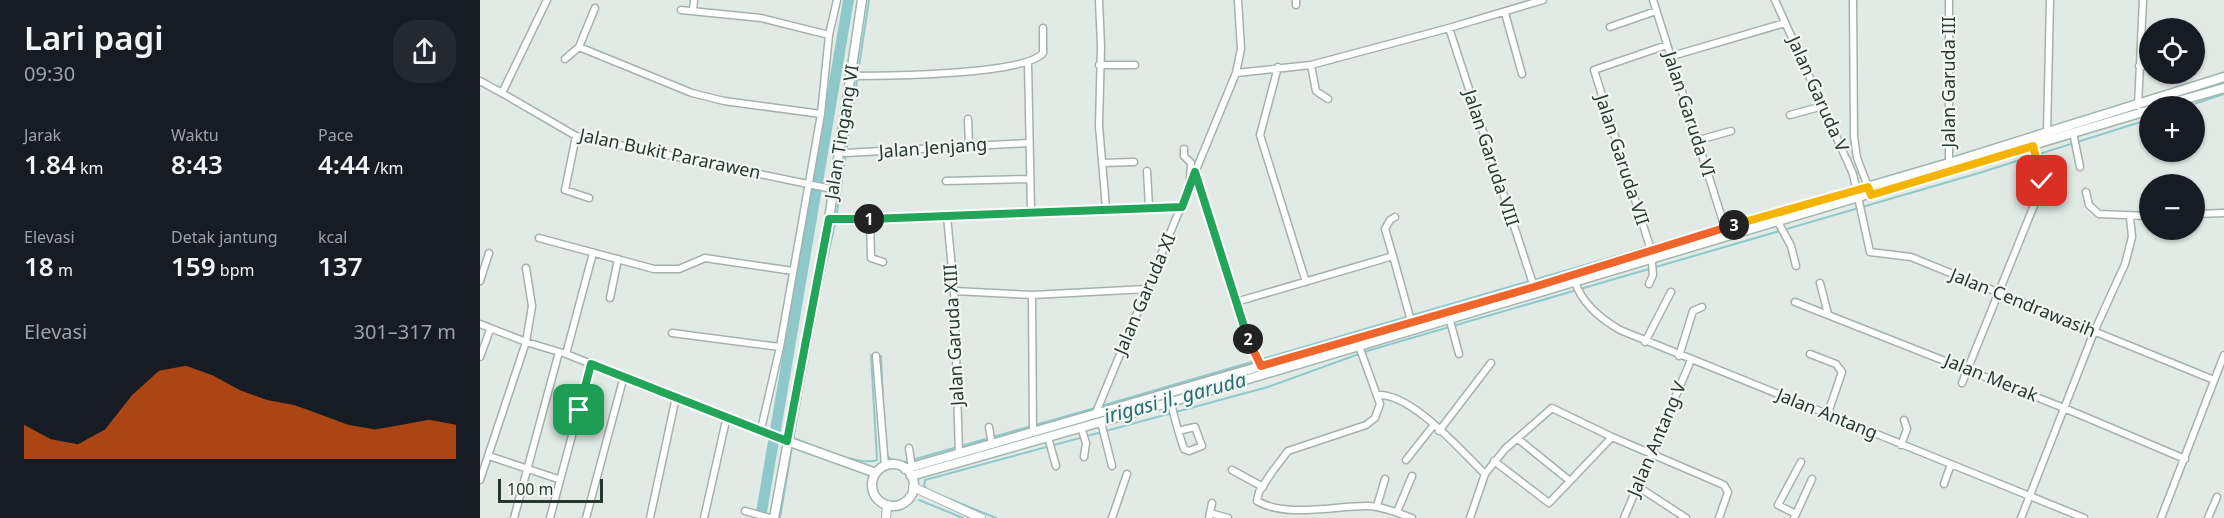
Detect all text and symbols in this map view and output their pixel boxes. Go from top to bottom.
text: Lari pagi [24,15,164,60]
street label: Jalan Garuda III [1936,16,1960,150]
map controls [2139,18,2205,240]
button: locate [2139,18,2205,84]
button: share [393,20,456,83]
street label: Jalan Garuda V [1782,30,1855,155]
street label: Jalan Garuda VI [1658,46,1721,179]
text: 09:30 [24,60,75,87]
street label: Jalan Tingang VI [818,63,864,203]
street label: Jalan Garuda VIII [1458,84,1525,229]
street label: Jalan Garuda VII [1590,89,1655,228]
button: + [2139,96,2205,162]
street label: Jalan Bukit Pararawen [575,122,763,184]
text: Jarak [24,124,61,146]
text: Waktu [171,124,219,146]
text: Pace [318,124,353,146]
street label: Jalan Jenjang [876,131,988,163]
text: 1.84 [24,146,76,182]
text: 8:43 [171,146,223,182]
text: 4:44 [318,146,370,182]
pin [2016,155,2067,206]
text: km [76,157,103,179]
text: /km [370,157,403,179]
icon: check [2025,164,2058,197]
button: − [2139,174,2205,240]
pin: 1 [854,204,884,234]
text: 1 [864,208,874,230]
pin: 3 [1719,210,1749,240]
text: 3 [1729,214,1739,236]
text: Elevasi [24,226,75,248]
text: Detak jantung [171,226,278,248]
text: kcal [318,226,347,248]
street label: Jalan Garuda XI [1107,229,1180,360]
text: 18 [24,248,54,284]
text: 159 [171,248,216,284]
text: 137 [318,248,363,284]
text: m [54,259,73,281]
text: bpm [216,259,254,281]
street label: Jalan Cendrawasih [1945,261,2100,342]
street label: Jalan Garuda XIII [937,264,969,409]
text: Elevasi [24,318,87,345]
text: 301–317 m [353,318,456,345]
pin: 2 [1233,324,1263,354]
text: 2 [1243,328,1253,350]
street label: Jalan Merak [1939,347,2042,407]
water label: irigasi jl. garuda [1101,366,1249,429]
street label: Jalan Antang V [1620,377,1691,502]
street label: Jalan Antang [1771,381,1881,444]
pin [553,384,604,435]
icon: arrive [562,393,595,426]
scale bar [498,476,603,504]
text: 100 m [507,478,554,500]

